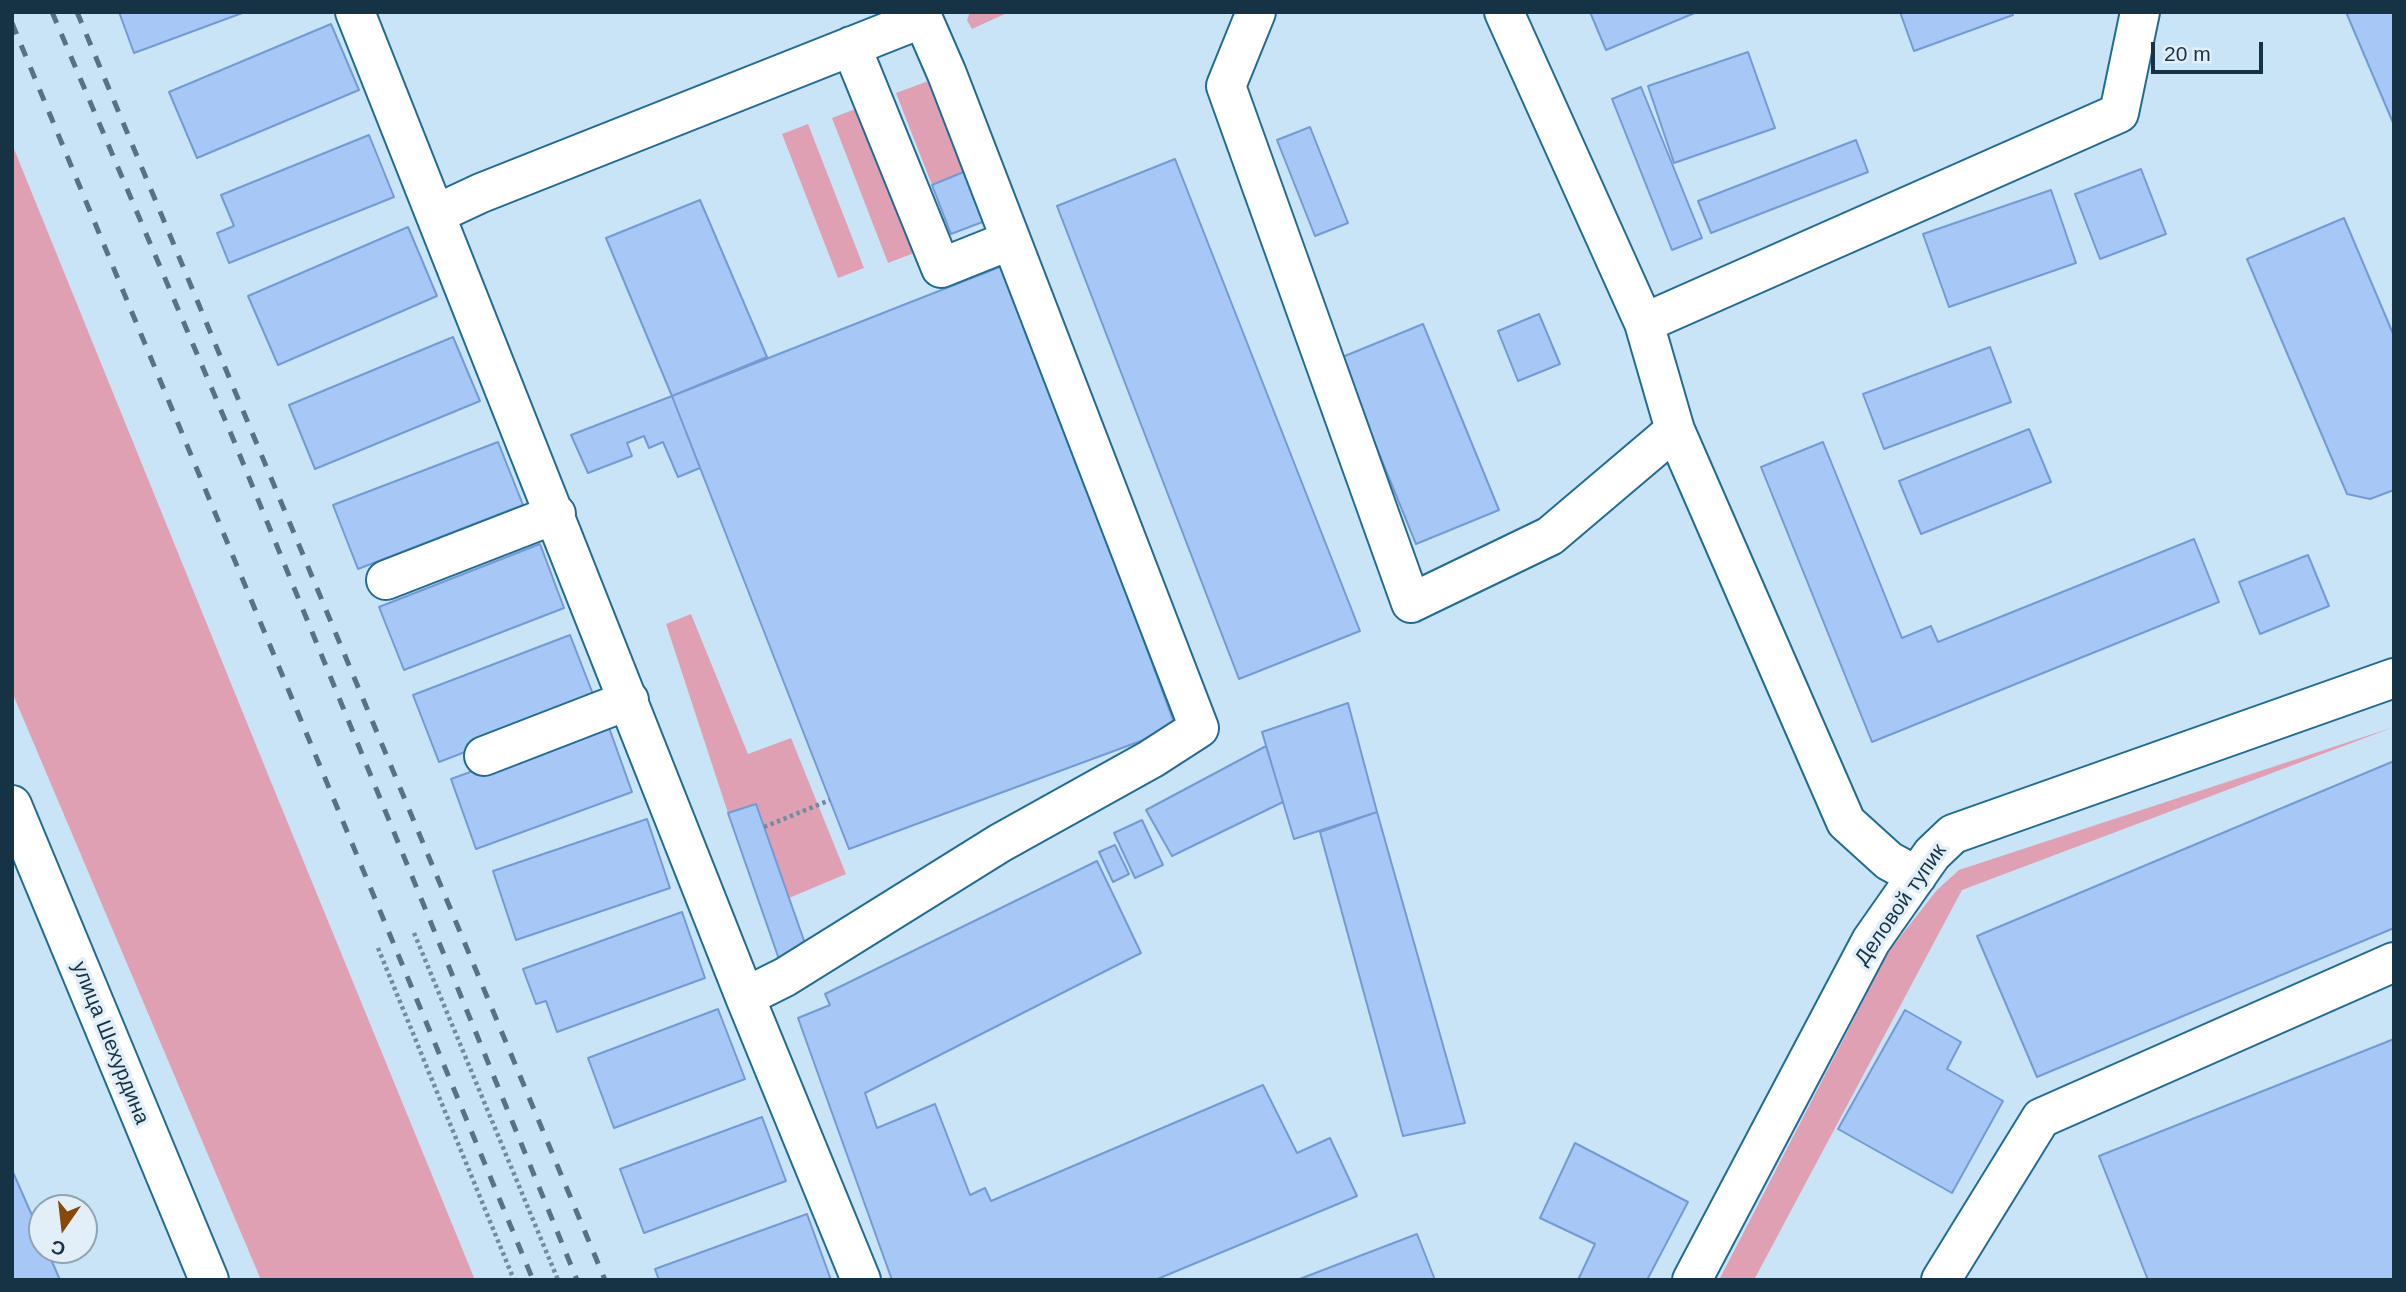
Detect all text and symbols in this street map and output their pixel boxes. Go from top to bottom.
scale bar [2154,28,2266,72]
text: 20 m [2164,42,2211,65]
street label: Деловой тупик [1850,840,1952,970]
street label: улица Шехурдина [66,958,154,1128]
north arrow [28,1194,98,1264]
text: С [49,1236,67,1260]

